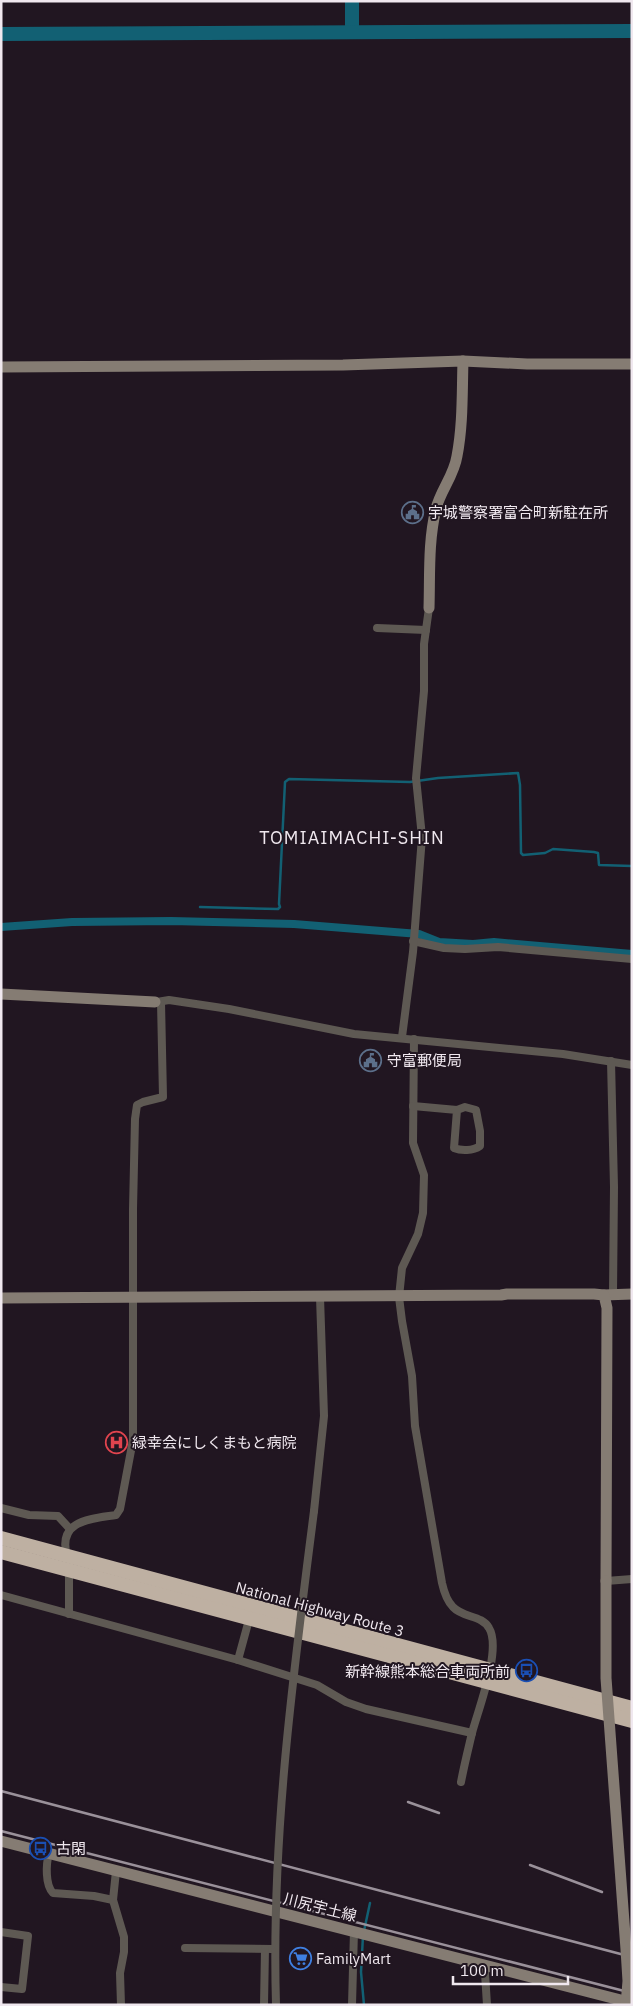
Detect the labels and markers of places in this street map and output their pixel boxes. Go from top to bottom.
public building icon: 宇城警察署富合町新駐在所 [400,500,424,524]
place label: 宇城警察署富合町新駐在所 [428,503,608,522]
public building icon: 守富郵便局 [359,1048,383,1072]
place label: 守富郵便局 [387,1051,462,1070]
hospital icon: 緑幸会にしくまもと病院 [104,1430,128,1454]
place label: 緑幸会にしくまもと病院 [132,1433,297,1452]
bus stop icon: 新幹線熊本総合車両所前 [514,1659,538,1683]
place label: 新幹線熊本総合車両所前 [345,1662,510,1681]
bus stop icon: 古閑 [28,1836,52,1860]
place label: 古閑 [56,1839,86,1858]
supermarket icon: FamilyMart [288,1946,312,1970]
place label: FamilyMart [316,1949,391,1968]

